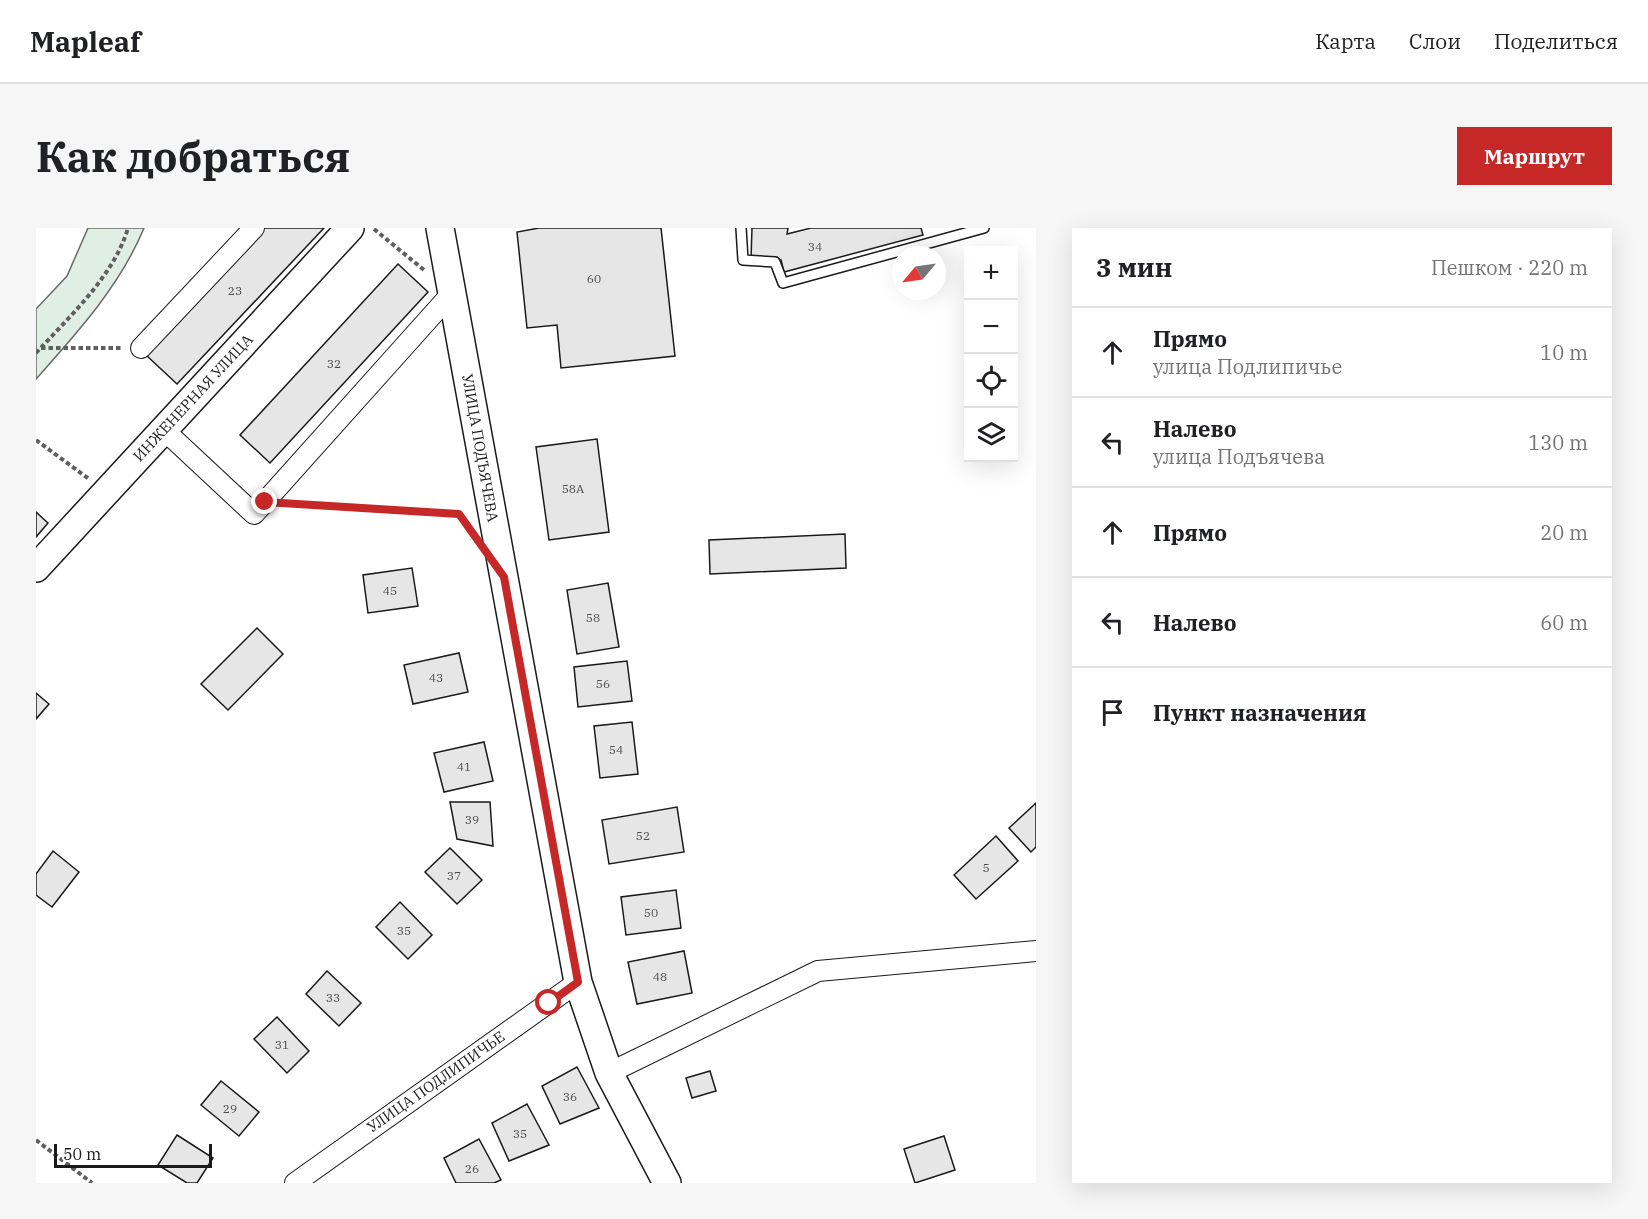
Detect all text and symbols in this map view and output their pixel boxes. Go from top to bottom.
text: Mapleaf [30,23,141,60]
text: Карта [1315,27,1376,55]
text: Слои [1409,27,1461,55]
text: Поделиться [1494,27,1618,55]
button: Маршрут [1457,127,1612,185]
text: Как добраться [36,129,350,184]
house number: 34 [808,239,822,254]
north arrow [892,246,946,300]
map controls [964,246,1018,462]
button: + [964,246,1018,300]
text: 3 мин [1096,250,1172,284]
text: Пешком · 220 m [1431,254,1588,281]
house number: 60 [587,271,601,286]
house number: 23 [228,283,242,298]
button: − [964,300,1018,354]
text: Прямо [1153,324,1227,353]
street label: ИНЖЕНЕРНАЯ УЛИЦА [129,330,257,465]
icon: ahead [1096,336,1129,369]
text: 10 m [1540,339,1588,366]
text: улица Подлипичье [1153,353,1342,380]
button: locate [964,354,1018,408]
house number: 32 [327,356,341,371]
street label: УЛИЦА ПОДЪЯЧЕВА [458,372,503,524]
button: layers [964,408,1018,462]
text: Налево [1153,414,1237,443]
icon: left [1096,426,1129,459]
text: 130 m [1528,429,1588,456]
text: улица Подъячева [1153,443,1325,470]
house number: 58А [562,481,585,496]
route end [251,488,277,514]
icon: ahead [1096,516,1129,549]
text: Прямо [1153,518,1227,547]
text: 20 m [1540,519,1588,546]
house number: 45 [383,583,397,598]
icon: left [1096,606,1129,639]
text: Налево [1153,608,1237,637]
text: 60 m [1540,609,1588,636]
house number: 58 [586,610,600,625]
house number: 43 [429,670,443,685]
house number: 56 [596,676,610,691]
icon: arrive [1096,696,1129,729]
text: Пункт назначения [1153,698,1367,727]
house number: 54 [609,742,623,757]
house number: 41 [457,759,471,774]
house number: 39 [465,812,479,827]
house number: 52 [636,828,650,843]
house number: 5 [982,860,990,875]
house number: 37 [447,868,461,883]
house number: 50 [644,905,658,920]
house number: 35 [397,923,411,938]
house number: 48 [653,969,667,984]
route start [535,989,561,1015]
house number: 33 [326,990,340,1005]
street label: УЛИЦА ПОДЛИПИЧЬЕ [363,1027,508,1136]
house number: 31 [275,1037,289,1052]
house number: 36 [563,1089,577,1104]
house number: 29 [223,1101,237,1116]
house number: 35 [513,1126,527,1141]
scale bar [54,1141,212,1168]
text: 50 m [63,1144,101,1164]
house number: 26 [465,1161,479,1176]

